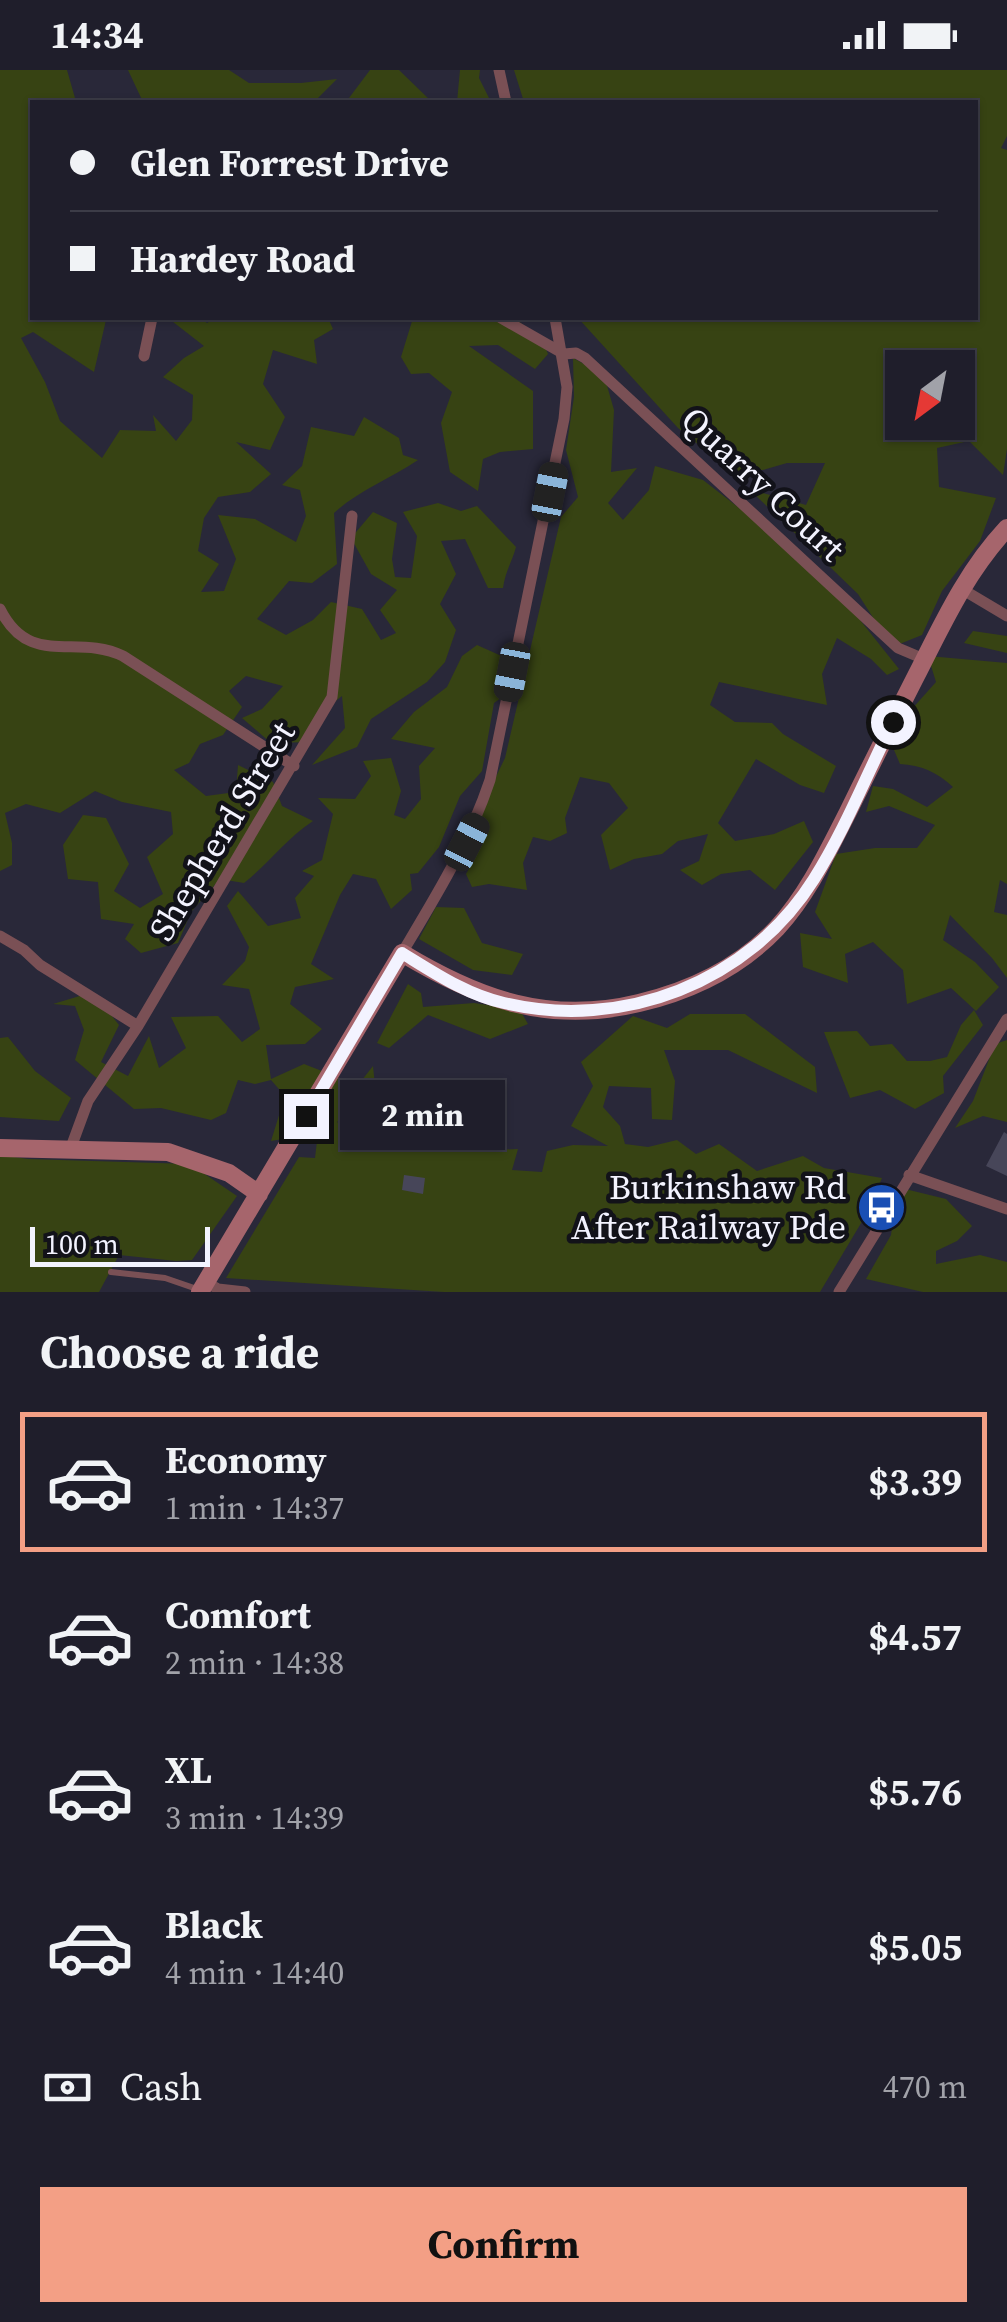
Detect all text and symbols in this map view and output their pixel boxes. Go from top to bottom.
text: 14:34 [50,9,144,61]
text: Glen Forrest Drive [130,137,449,189]
text: Hardey Road [130,233,355,285]
north arrow [885,350,975,440]
map controls [885,350,975,440]
street label: Quarry Court [671,396,856,573]
car [530,460,570,524]
car [492,640,532,704]
route start [871,700,916,745]
street label: Shepherd Street [138,712,307,950]
car [440,808,494,876]
callout: 2 min [341,1081,506,1151]
text: 2 min [381,1093,464,1137]
route end [284,1094,329,1139]
place label: Burkinshaw Rd After Railway Pde [571,1163,846,1251]
bus stop icon: Burkinshaw Rd After Railway Pde [855,1181,907,1233]
scale bar [30,1222,210,1266]
text: 100 m [45,1225,119,1263]
text: Choose a ride [40,1321,319,1383]
text: Economy [165,1434,327,1486]
icon: car [45,1437,135,1527]
text: $3.39 [868,1456,962,1508]
text: 1 min · 14:37 [165,1486,344,1530]
text: Comfort [165,1589,311,1641]
icon: car [45,1592,135,1682]
text: $4.57 [868,1611,962,1663]
text: 2 min · 14:38 [165,1641,344,1685]
text: XL [165,1744,212,1796]
icon: car [45,1747,135,1837]
text: $5.76 [868,1766,962,1818]
text: 3 min · 14:39 [165,1796,344,1840]
text: Black [165,1899,263,1951]
icon: car [45,1902,135,1992]
text: $5.05 [868,1921,962,1973]
text: 4 min · 14:40 [165,1951,344,1995]
icon: cash [40,2060,95,2115]
text: Cash [120,2061,202,2113]
text: 470 m [883,2065,967,2109]
button: Confirm [40,2187,967,2302]

